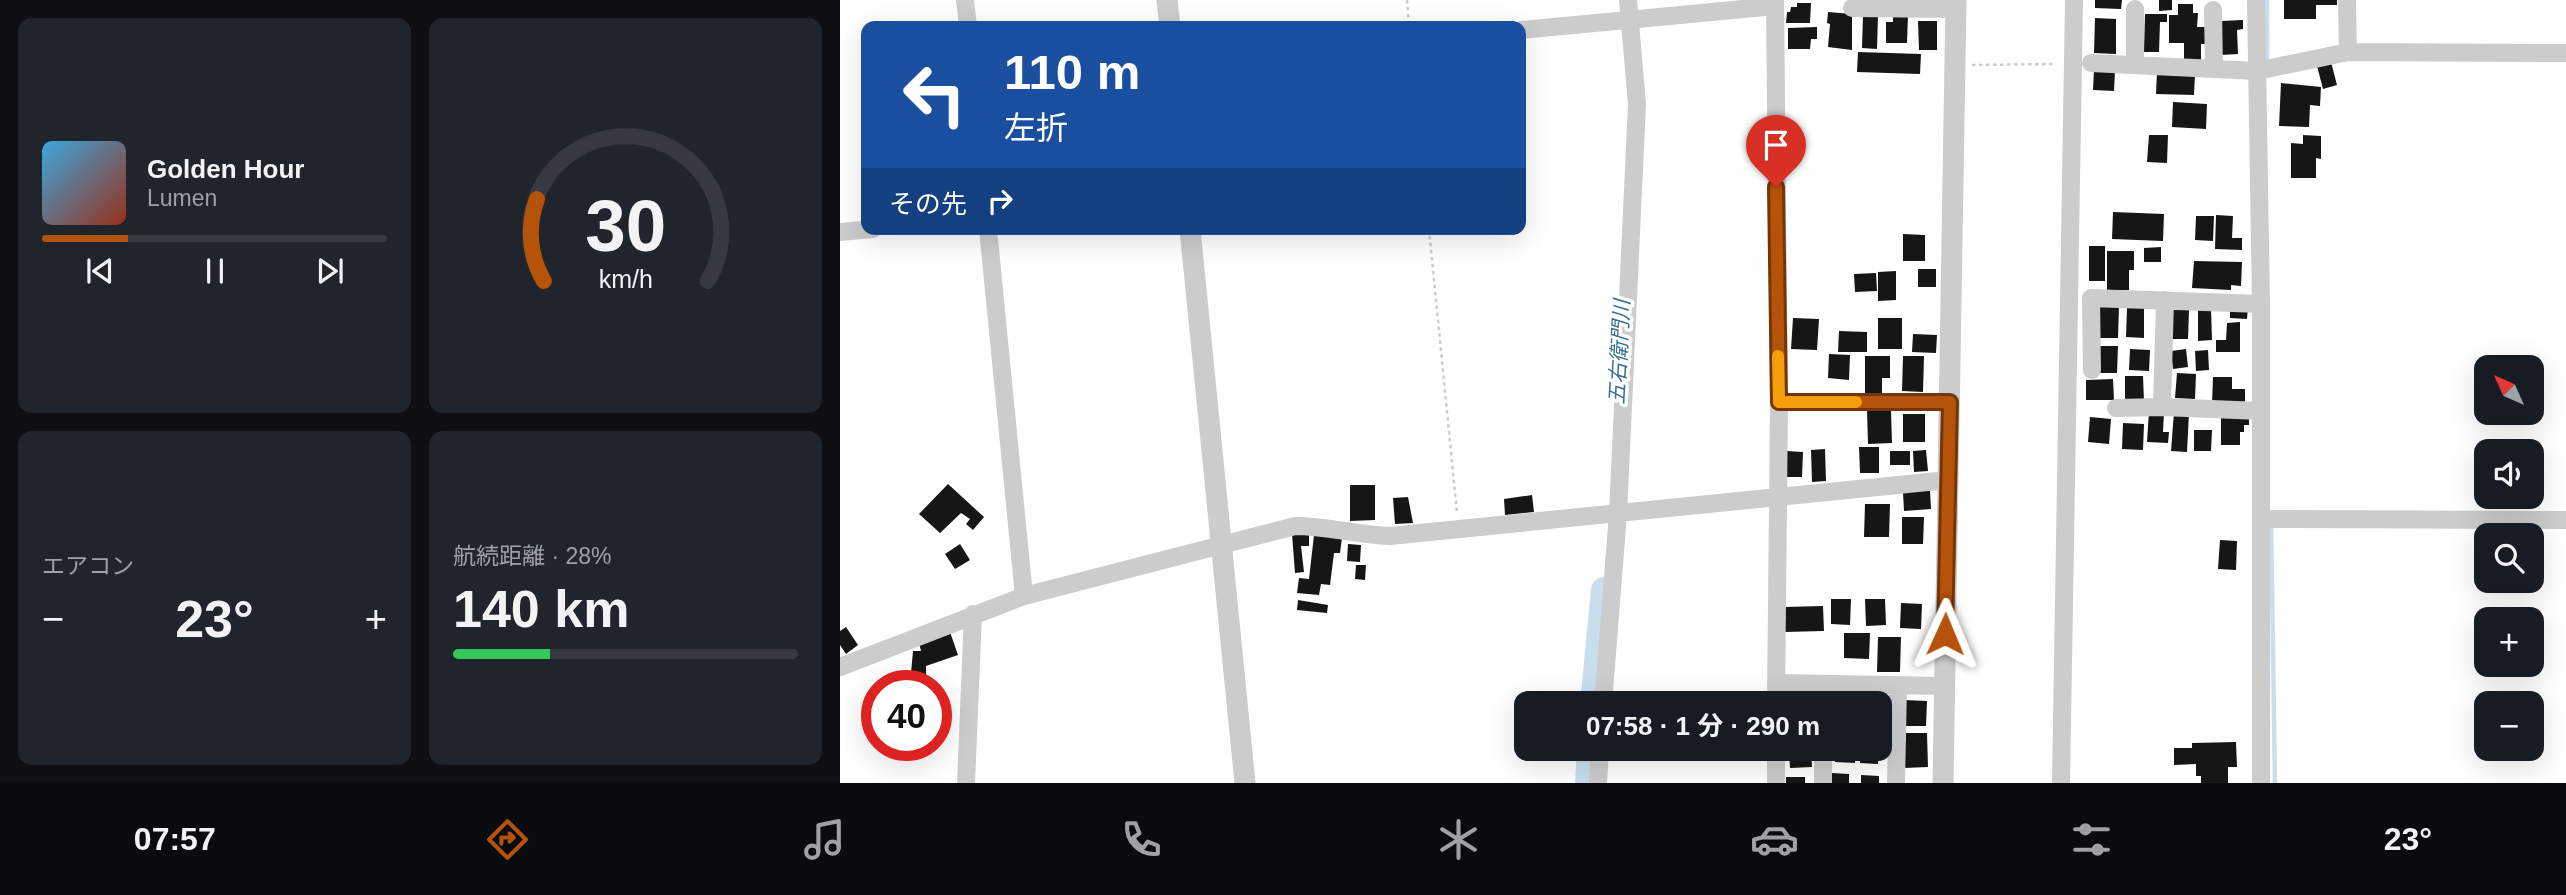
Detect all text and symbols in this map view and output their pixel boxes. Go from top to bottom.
text: 110 m [1004,45,1140,99]
icon: left [889,49,980,140]
text: 左折 [1004,110,1068,146]
pin [1746,115,1806,187]
icon: arrive [1757,126,1795,164]
text: Golden Hour [147,154,304,184]
icon: right [981,182,1019,220]
text: Lumen [147,185,217,211]
text: 30 [585,186,666,267]
text: その先 [889,189,967,219]
icon: previous [81,252,119,290]
icon: pause [196,252,234,290]
icon: next [311,252,349,290]
text: km/h [598,265,653,293]
water label: 五右衛門川 [1605,297,1633,405]
north arrow [2474,355,2544,425]
map controls [2474,355,2544,761]
button: sound [2474,439,2544,509]
button: search [2474,523,2544,593]
text: 航続距離 · 28% [453,543,611,569]
text: エアコン [42,553,134,579]
text: 140 km [453,580,629,638]
text: 23° [175,590,254,648]
position arrow [1908,597,1982,671]
text: − [42,598,64,640]
text: + [365,598,387,640]
button: + [2474,607,2544,677]
speed limit sign: 40 [861,670,952,761]
button: − [2474,691,2544,761]
text: 07:58 · 1 分 · 290 m [1586,711,1820,741]
icon: directions [483,815,532,864]
icon: music [800,815,849,864]
icon: phone [1117,815,1166,864]
icon: climate [1434,815,1483,864]
icon: car [1750,815,1799,864]
icon: filters [2067,815,2116,864]
text: 07:57 [134,821,216,857]
text: 23° [2384,821,2432,857]

